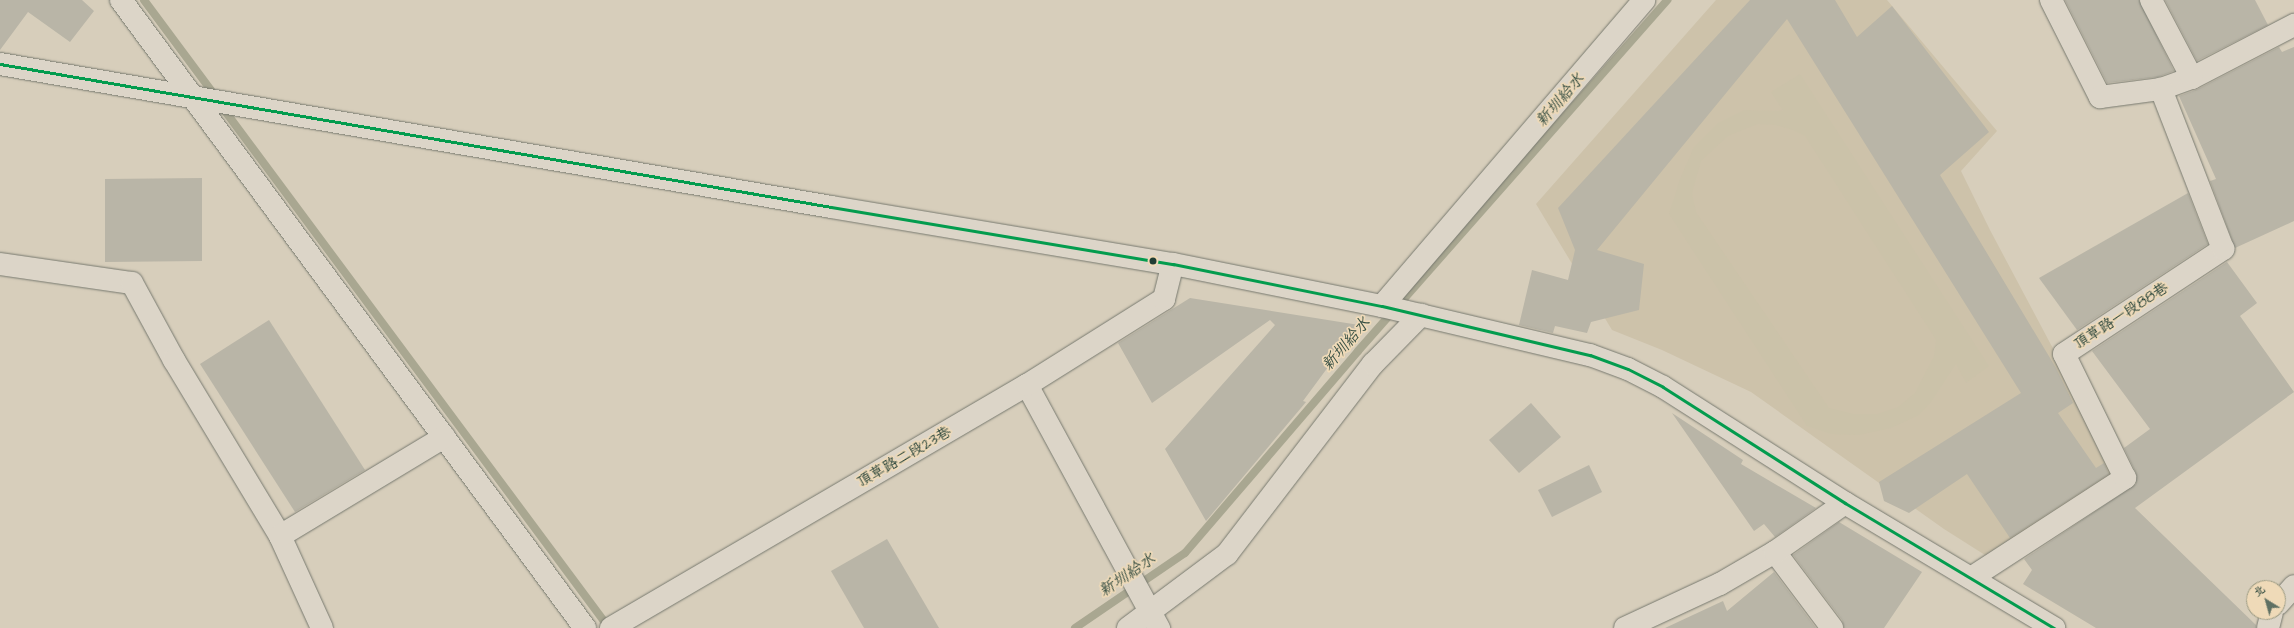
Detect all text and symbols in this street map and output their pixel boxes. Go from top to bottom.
water label: 新圳給水 [1532,70,1588,130]
unlabelled marker [1148,256,1158,266]
street label: 頂草路一段88巷 [2070,279,2172,353]
water label: 新圳給水 [1318,314,1374,374]
street label: 頂草路二段23巷 [854,423,954,491]
water label: 新圳給水 [1095,549,1159,601]
north arrow [2246,580,2286,620]
text: 北 [2250,582,2268,600]

